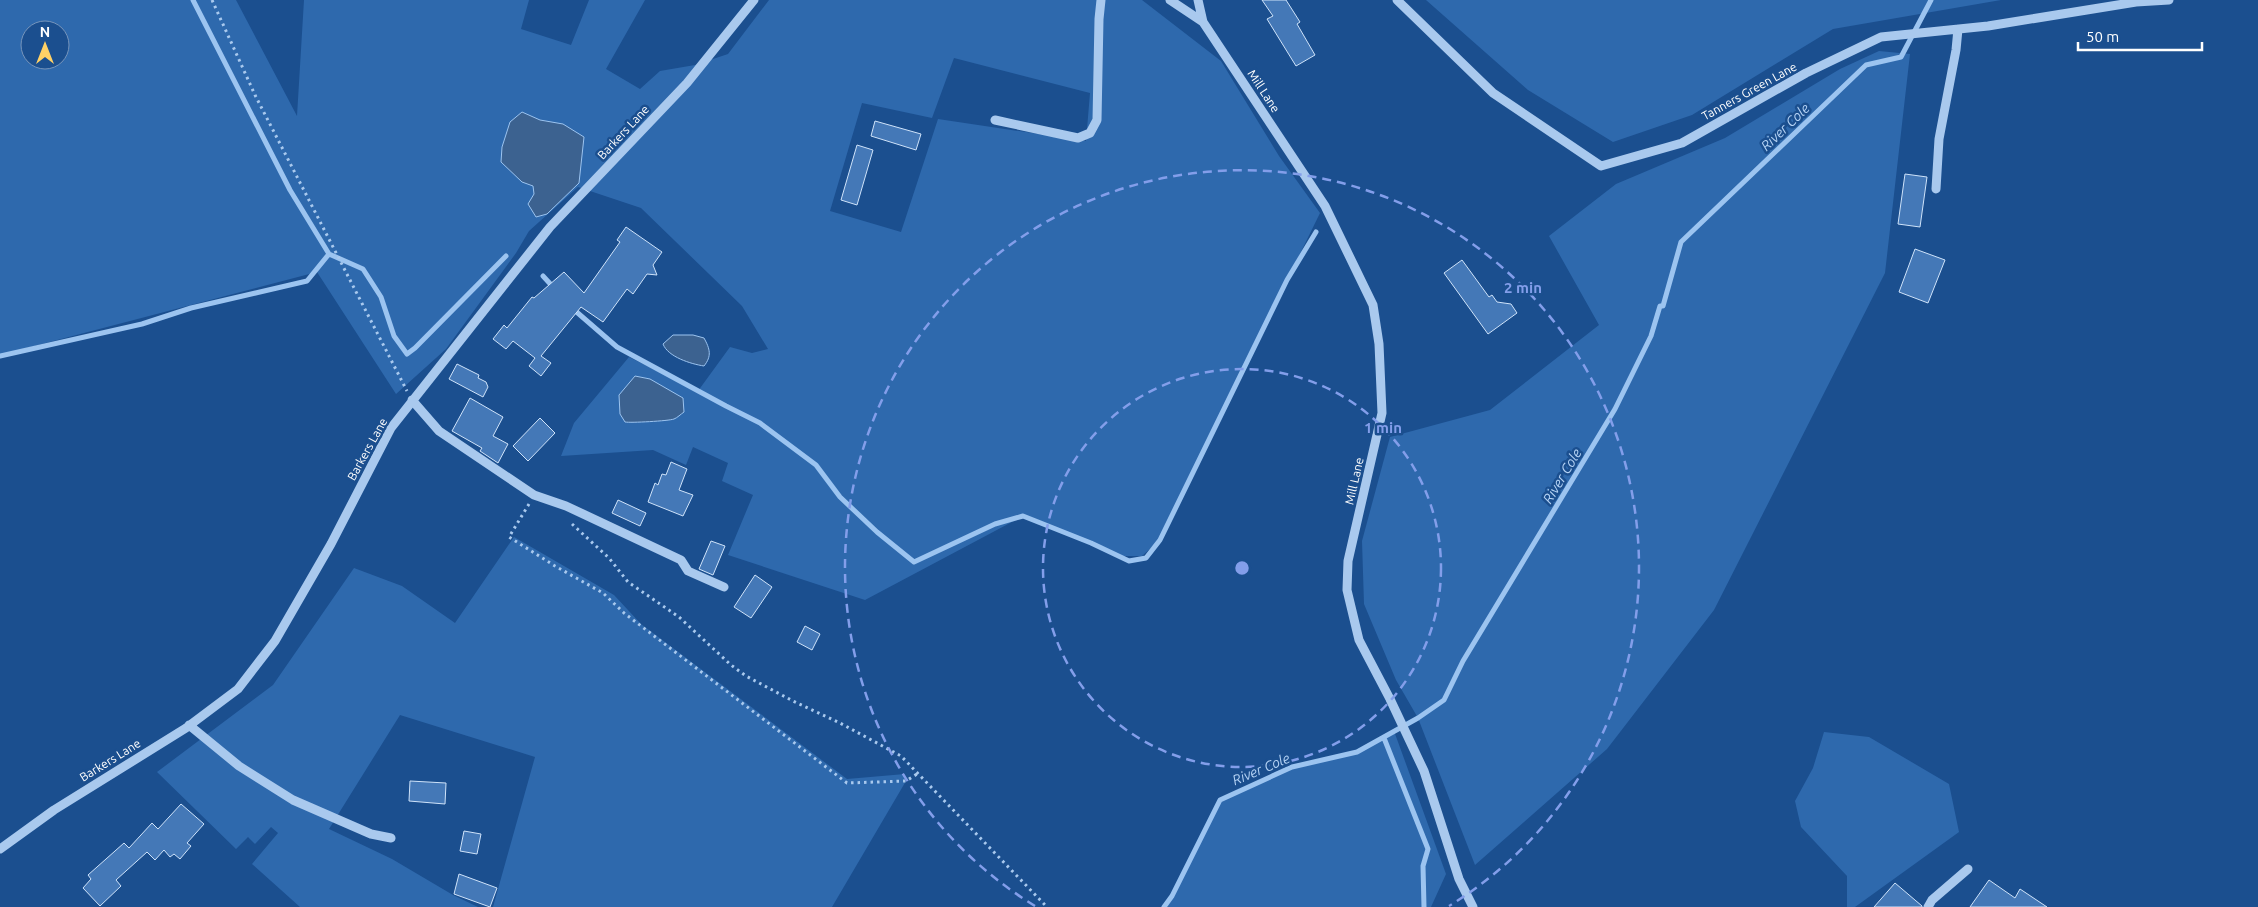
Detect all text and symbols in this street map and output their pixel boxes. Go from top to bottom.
north arrow [20,20,70,70]
scale bar [2078,20,2202,52]
text: N [40,24,50,40]
text: 50 m [2086,28,2119,45]
street label: Tanners Green Lane [1699,60,1799,122]
street label: Mill Lane [1245,67,1283,115]
water label: River Cole [1757,100,1813,154]
street label: Barkers Lane [595,102,651,162]
text: 2 min [1504,279,1542,296]
street label: Barkers Lane [345,416,389,482]
text: 1 min [1364,419,1402,436]
water label: River Cole [1539,446,1585,506]
street label: Mill Lane [1342,456,1366,506]
centre of rings [1233,559,1251,577]
street label: Barkers Lane [77,736,143,784]
water label: River Cole [1230,750,1292,788]

